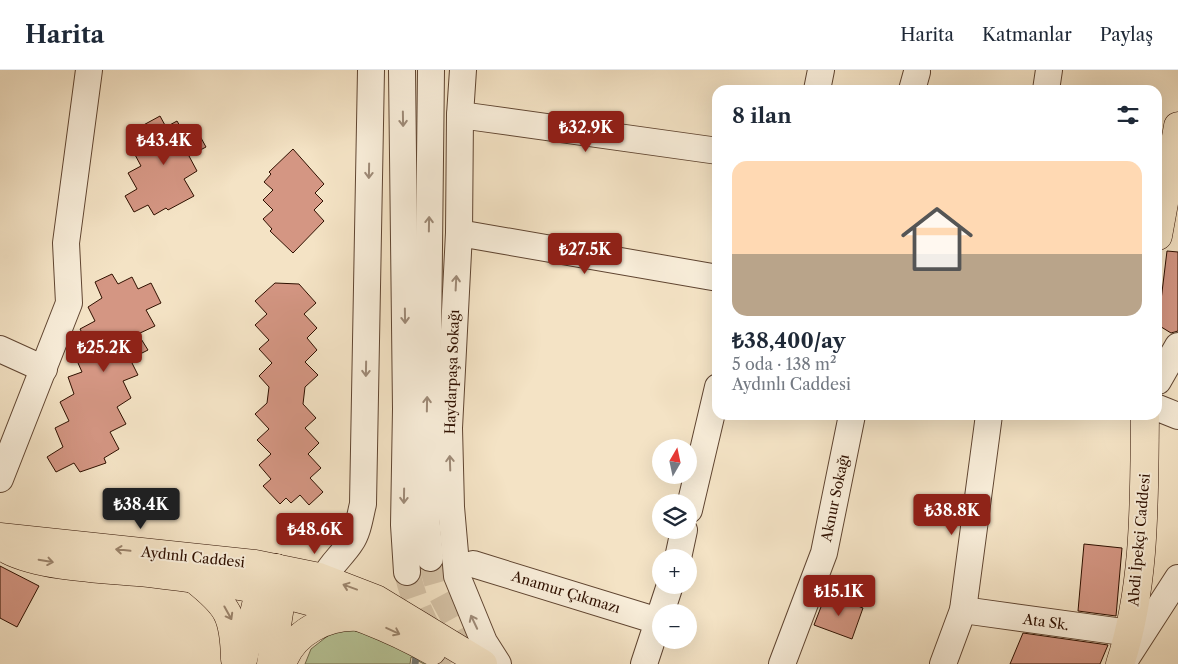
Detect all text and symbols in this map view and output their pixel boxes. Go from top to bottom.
text: Harita [25,20,104,49]
text: Harita [900,24,954,46]
text: Katmanlar [982,24,1072,46]
text: Paylaş [1100,24,1153,46]
icon: filters [1114,101,1142,129]
text: 8 ilan [732,103,792,128]
one-way arrow [398,110,408,126]
pin: ₺32.9K [545,111,627,153]
text: ₺32.9K [559,117,613,137]
pin: ₺43.4K [123,124,205,166]
text: ₺43.4K [137,130,191,150]
one-way arrow [364,162,374,179]
icon: home [892,194,982,284]
one-way arrow [425,216,434,232]
pin: ₺27.5K [544,232,626,275]
text: ₺27.5K [559,239,611,259]
one-way arrow [452,275,461,291]
one-way arrow [400,308,410,324]
street label: Haydarpaşa Sokağı [441,309,463,435]
text: ₺38,400/ay [732,328,846,353]
pin: ₺25.2K [63,330,145,373]
text: ₺25.2K [77,337,131,357]
text: 5 oda · 138 m² [732,354,837,374]
one-way arrow [361,360,371,376]
text: Aydınlı Caddesi [732,374,851,394]
one-way arrow [422,396,432,412]
north arrow [652,439,698,484]
map controls [652,439,697,649]
street label: Aknur Sokağı [817,453,853,544]
one-way arrow [445,455,455,471]
street label: Abdi İpekçi Caddesi [1124,473,1154,608]
pin: ₺38.4K [100,488,182,530]
one-way arrow [400,488,409,504]
text: ₺38.4K [114,494,168,514]
button: layers [652,494,697,539]
pin: ₺38.8K [911,494,993,536]
text: ₺38.8K [924,500,980,520]
pin: ₺48.6K [274,512,356,555]
text: ₺48.6K [287,519,343,539]
street label: Aydınlı Caddesi [139,543,246,571]
one-way arrow [116,545,132,554]
button: + [652,549,697,594]
one-way arrow [37,556,53,566]
street label: Anamur Çıkmazı [509,567,622,617]
pin: ₺15.1K [798,574,880,617]
text: ₺15.1K [814,581,864,601]
one-way arrow [343,582,358,591]
button: − [652,604,697,649]
one-way arrow [223,606,233,620]
street label: Ata Sk. [1021,610,1070,634]
one-way arrow [469,615,479,630]
one-way arrow [385,627,400,636]

